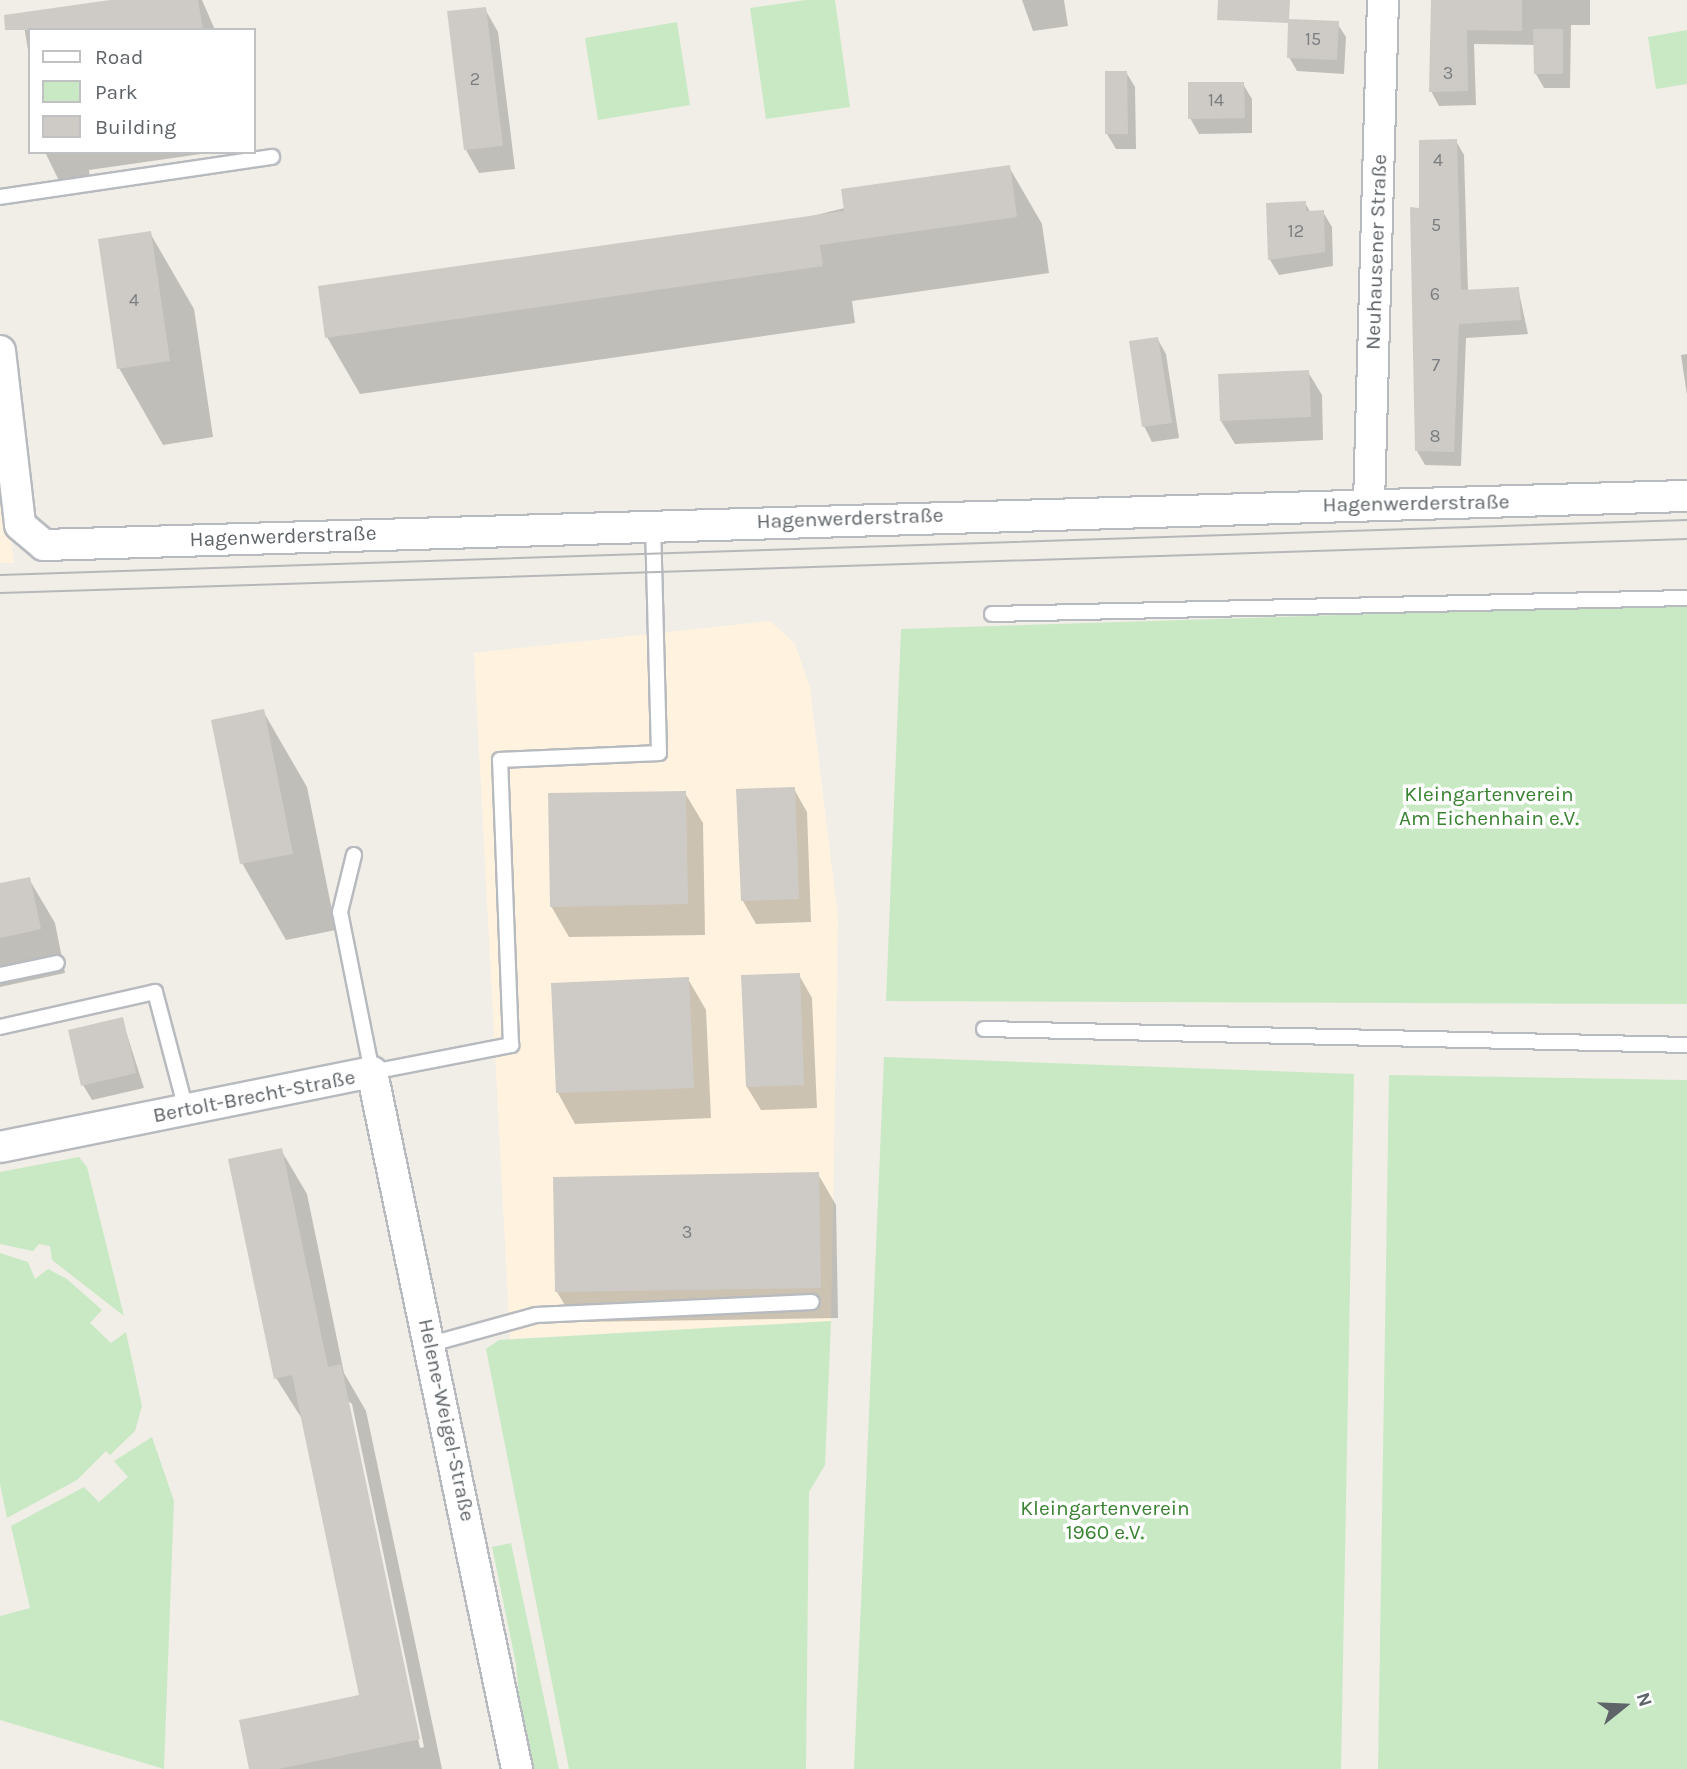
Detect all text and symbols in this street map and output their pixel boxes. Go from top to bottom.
legend [28,28,256,154]
house number: 15 [1305,28,1321,50]
text: Road [95,45,143,69]
house number: 3 [1443,62,1453,84]
house number: 2 [470,68,480,90]
text: Park [95,80,138,104]
house number: 14 [1208,89,1224,111]
text: Building [95,115,176,139]
house number: 4 [1433,149,1443,171]
street label: Neuhausener Straße [1360,154,1392,350]
house number: 5 [1431,214,1441,236]
house number: 12 [1288,220,1304,242]
house number: 6 [1430,283,1440,305]
house number: 4 [129,289,139,311]
house number: 7 [1432,354,1440,376]
house number: 8 [1429,425,1441,447]
street label: Hagenwerderstraße [1322,489,1510,517]
street label: Hagenwerderstraße [756,502,944,534]
street label: Hagenwerderstraße [189,520,377,552]
park label: Kleingartenverein Am Eichenhain e.V. [1399,781,1579,831]
street label: Bertolt-Brecht-Straße [151,1064,357,1128]
house number: 3 [682,1221,692,1243]
street label: Helene-Weigel-Straße [413,1316,481,1524]
park label: Kleingartenverein 1960 e.V. [1020,1495,1190,1545]
north arrow [1589,1671,1659,1741]
text: N [1631,1690,1657,1709]

